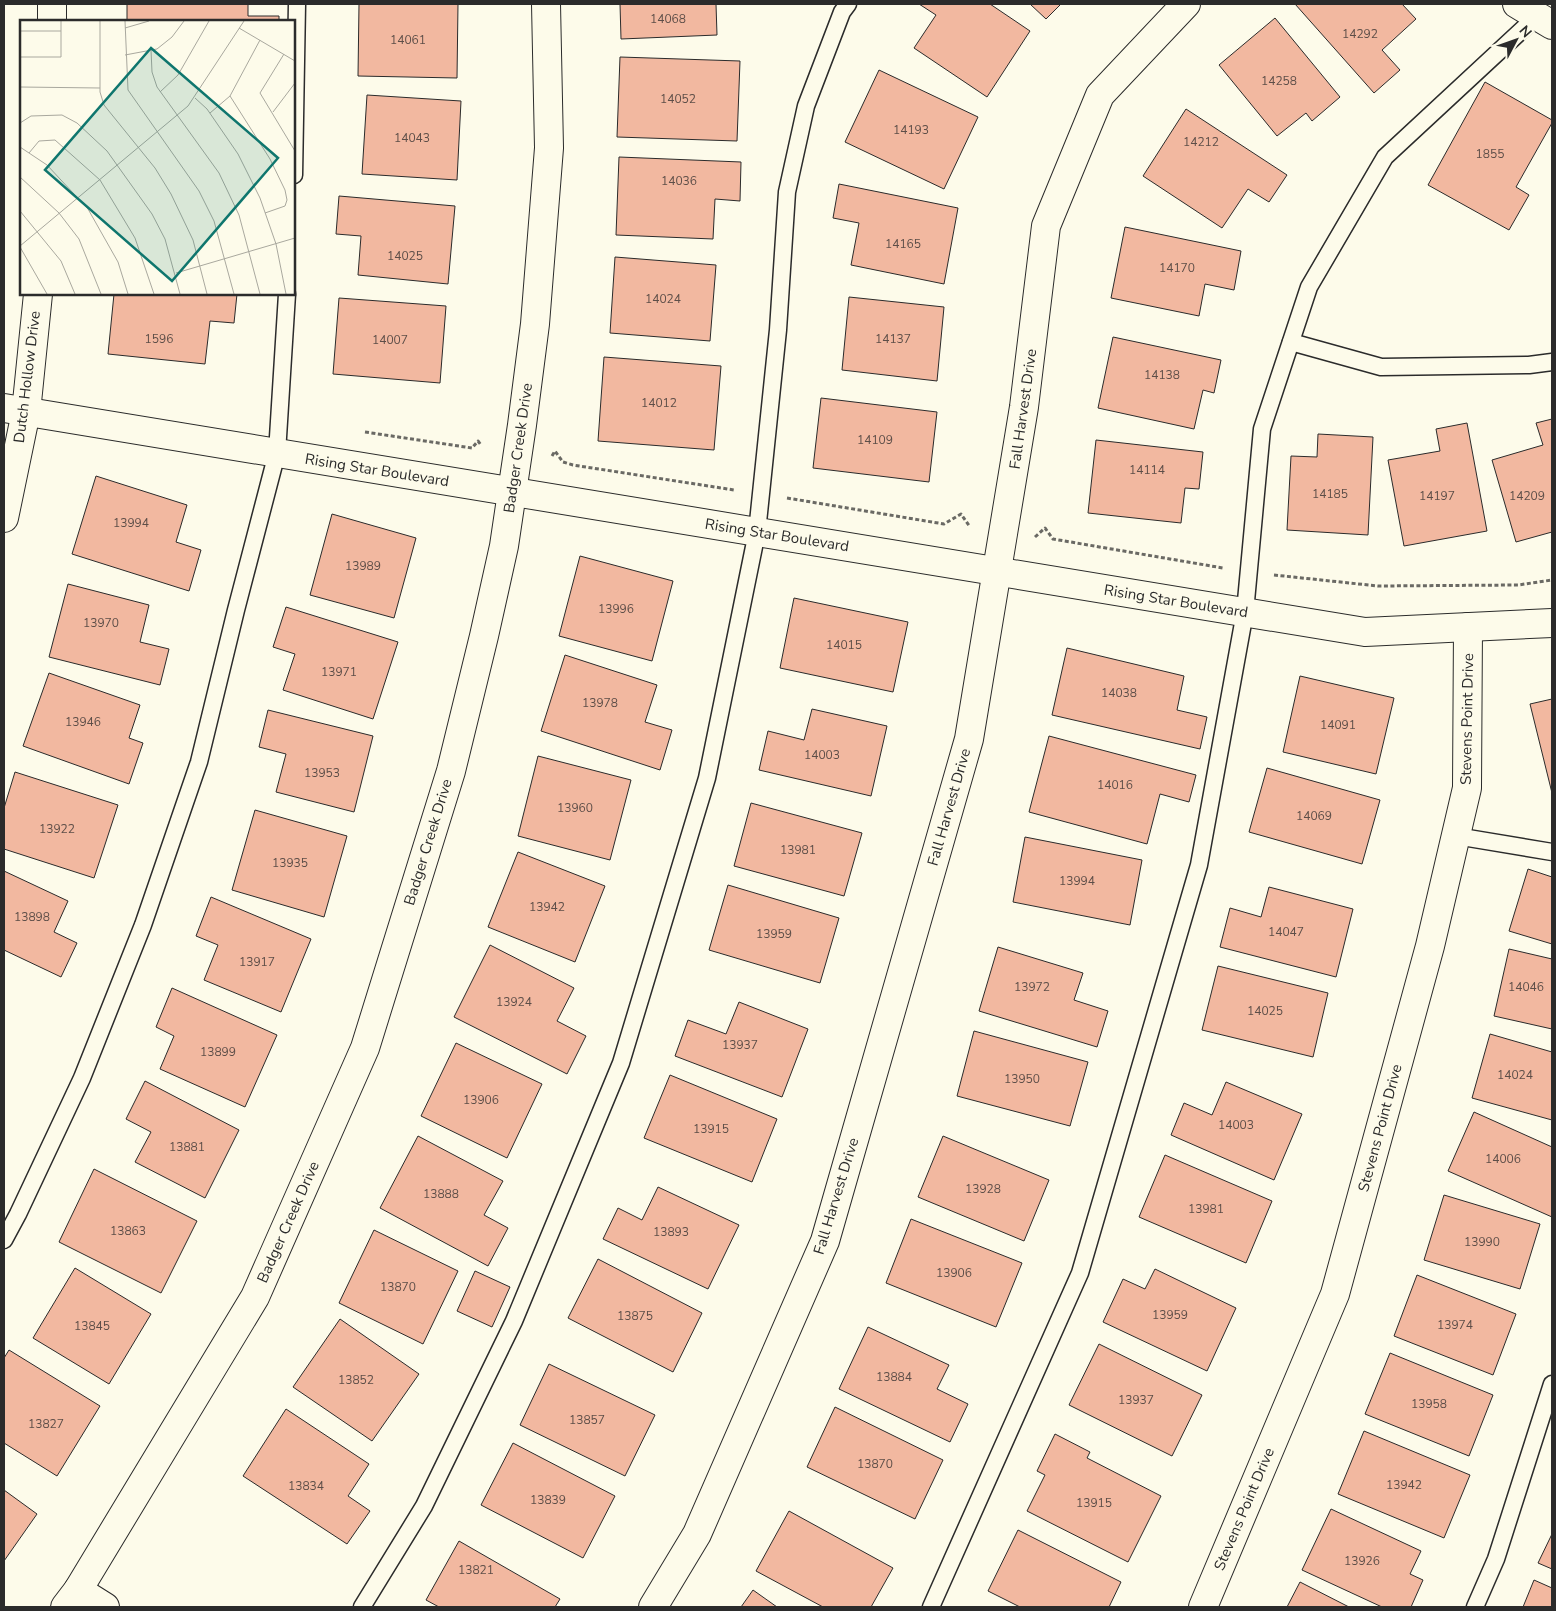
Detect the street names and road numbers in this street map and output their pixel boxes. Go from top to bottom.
street label: Dutch Hollow Drive [9,310,45,444]
street label: Fall Harvest Drive [1005,348,1041,470]
street label: Badger Creek Drive [499,382,537,514]
street label: Rising Star Boulevard [303,449,451,491]
street label: Rising Star Boulevard [703,514,851,556]
street label: Rising Star Boulevard [1102,580,1250,622]
street label: Stevens Point Drive [1456,653,1478,785]
street label: Fall Harvest Drive [923,746,975,868]
street label: Badger Creek Drive [399,776,457,908]
street label: Stevens Point Drive [1353,1062,1407,1194]
street label: Fall Harvest Drive [809,1135,863,1257]
street label: Badger Creek Drive [252,1158,324,1286]
street label: Stevens Point Drive [1209,1444,1279,1573]

